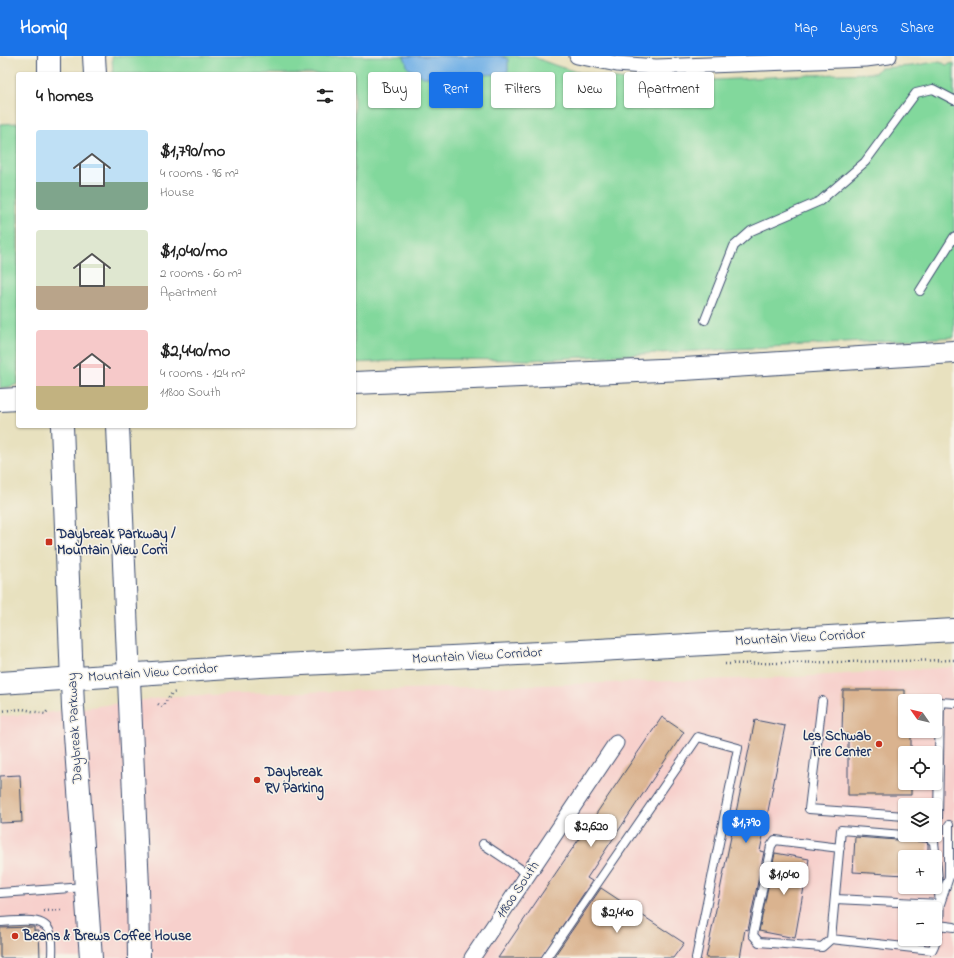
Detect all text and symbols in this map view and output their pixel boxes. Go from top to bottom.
text: Homiq [20,15,67,42]
text: Map [794,18,818,39]
text: Layers [840,18,878,39]
text: Share [900,18,934,39]
chip: Buy [368,72,421,108]
chip: Rent [429,72,483,108]
chip: Filters [491,72,555,108]
chip: New [563,72,616,108]
chip: Apartment [624,72,714,108]
text: 4 homes [36,84,94,109]
icon: filters [314,85,336,107]
text: $1,790/mo [160,139,225,164]
icon: home [68,146,116,194]
text: 4 rooms · 96 m² [160,164,239,183]
text: House [160,183,194,202]
text: $1,040/mo [160,239,228,264]
icon: home [68,246,116,294]
text: 2 rooms · 60 m² [160,264,242,283]
text: Apartment [160,283,217,302]
text: $2,440/mo [160,339,230,364]
icon: home [68,346,116,394]
text: 4 rooms · 124 m² [160,364,245,383]
text: 11800 South [160,383,221,402]
place label: Daybreak Parkway / Mountain View Corri [56,524,176,561]
marker: Daybreak Parkway / Mountain View Corri [44,537,54,547]
street label: Mountain View Corridor [734,624,866,652]
street label: Mountain View Corridor [411,642,543,670]
street label: Mountain View Corridor [87,658,219,688]
street label: Daybreak Parkway [62,672,89,785]
north arrow [898,694,942,738]
map controls [898,694,942,946]
place label: Les Schwab Tire Center [803,726,872,763]
marker: Les Schwab Tire Center [874,739,884,749]
button: locate [898,746,942,790]
place label: Daybreak RV Parking [264,762,325,801]
marker: Daybreak RV Parking [252,775,262,785]
button: layers [898,798,942,842]
pin: $1,790 [713,810,779,844]
text: $1,790 [731,813,761,832]
pin: $2,620 [558,814,624,848]
text: $2,620 [574,817,608,836]
button: + [898,850,942,894]
street label: 11800 South [491,857,545,923]
pin: $1,040 [751,862,817,896]
text: $1,040 [769,865,799,884]
pin: $2,440 [584,900,650,934]
button: − [898,902,942,946]
text: $2,440 [601,903,633,922]
place label: Beans & Brews Coffee House [22,926,192,947]
marker: Beans & Brews Coffee House [10,931,20,941]

